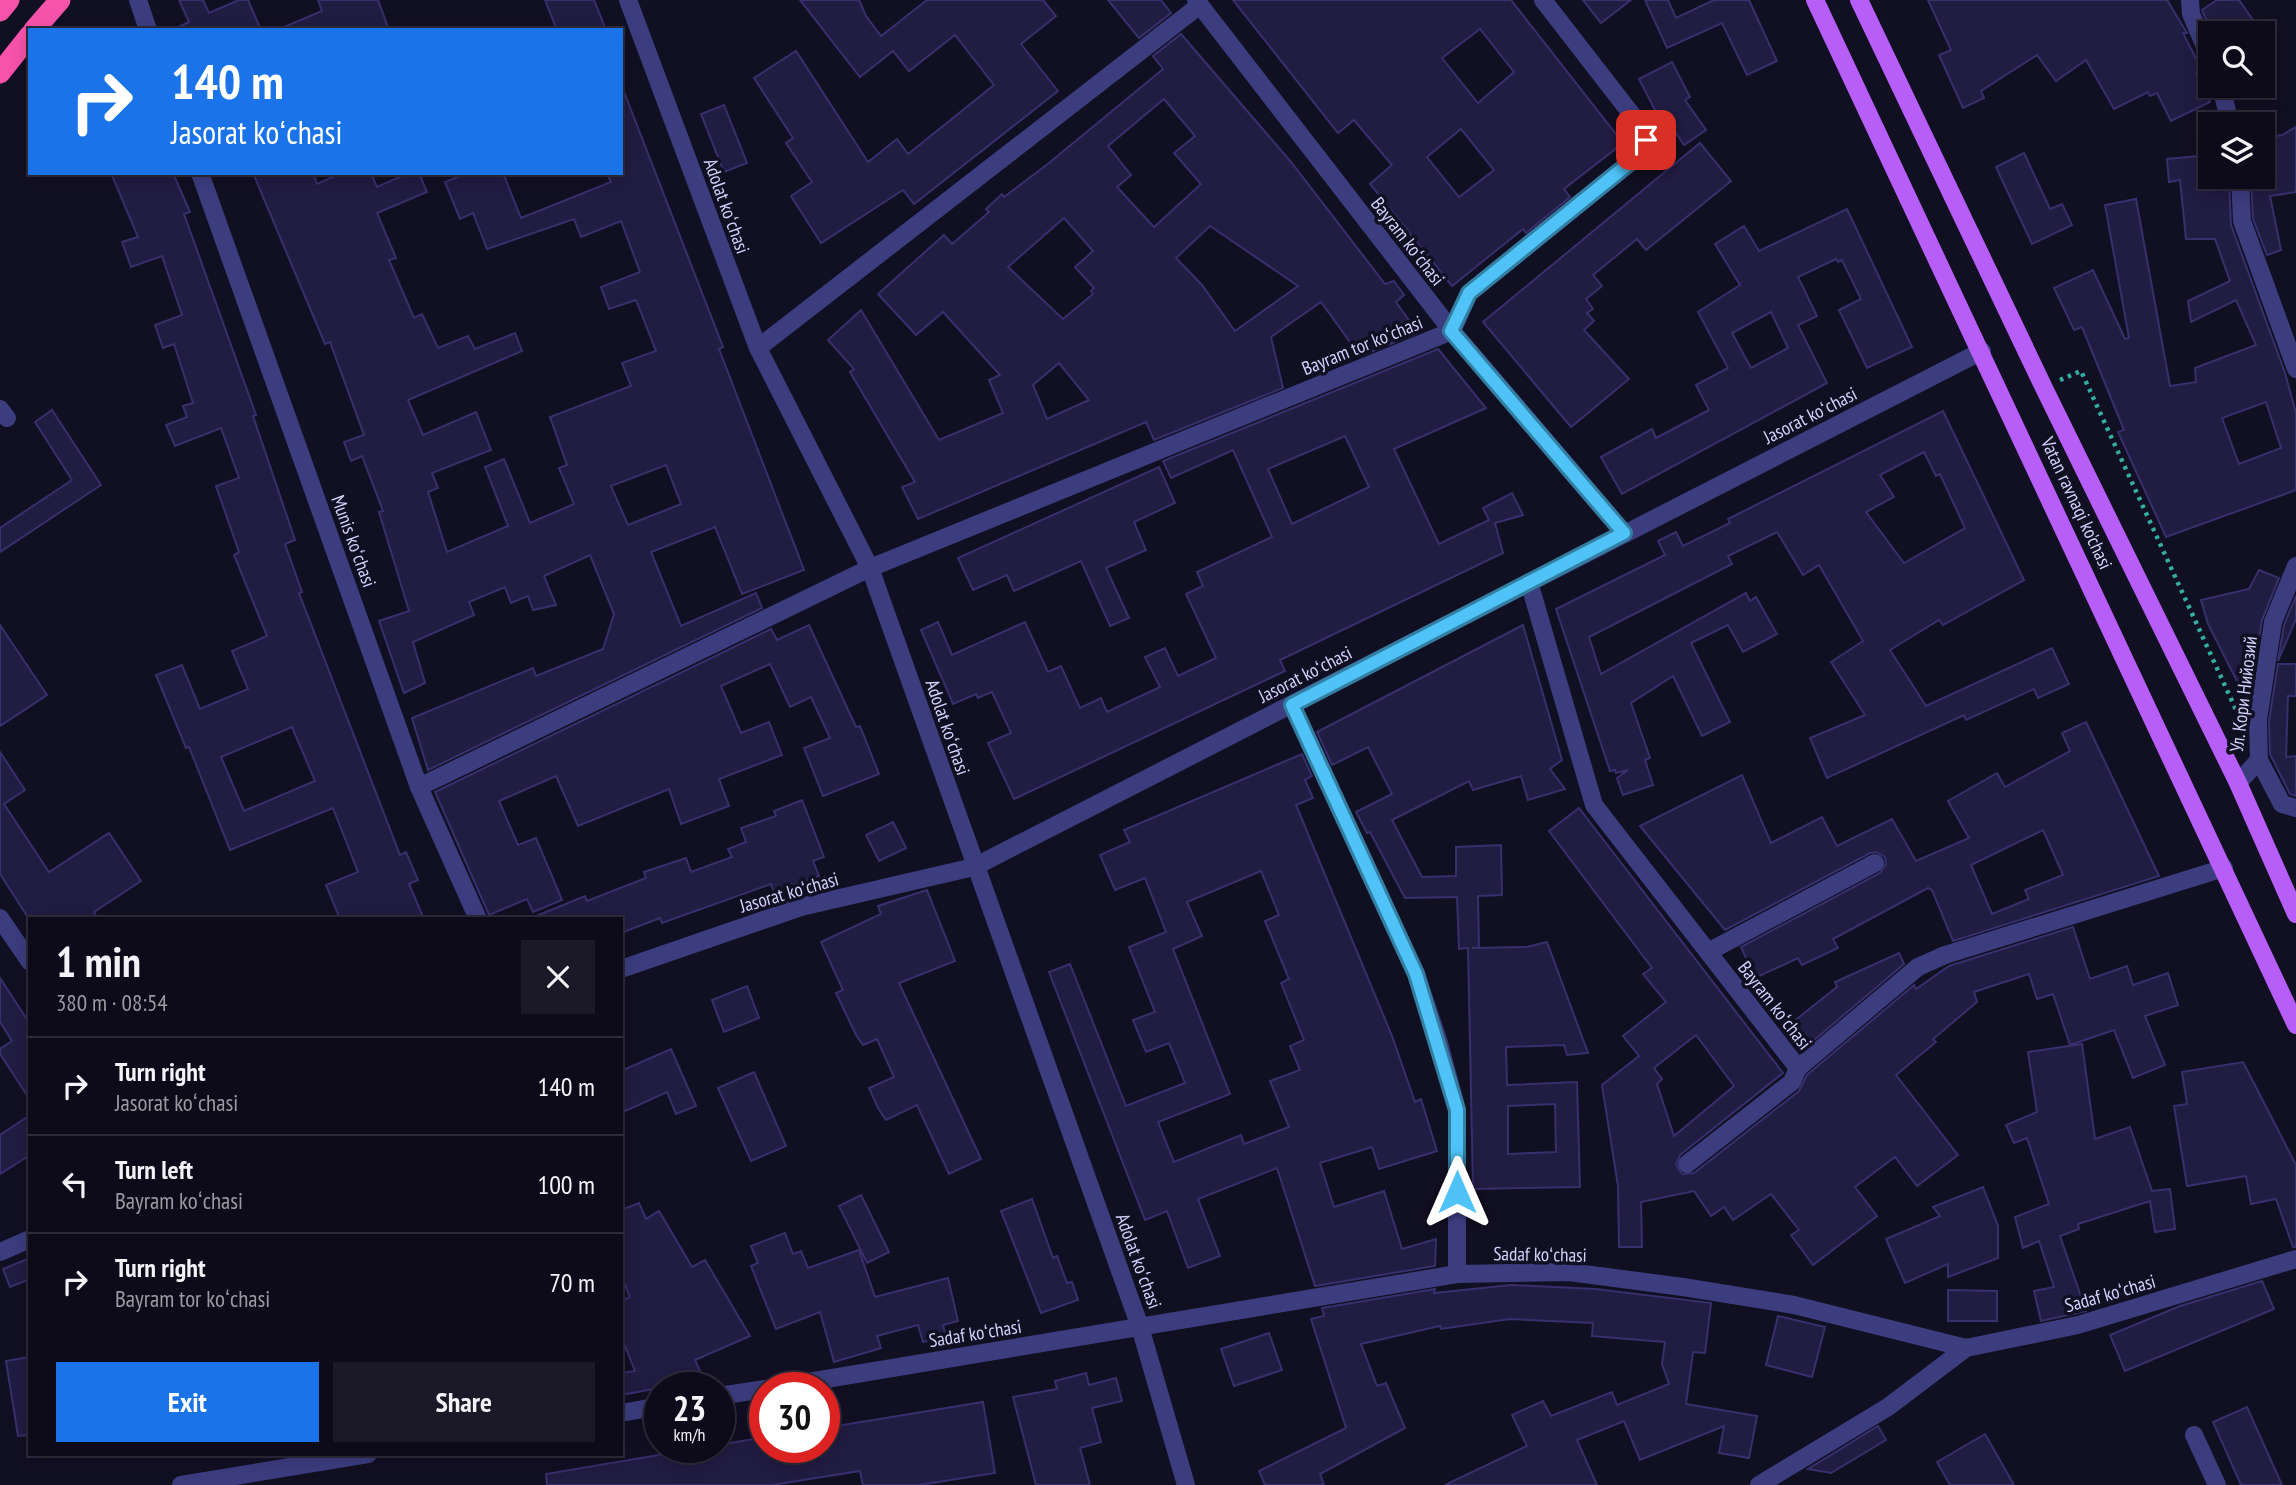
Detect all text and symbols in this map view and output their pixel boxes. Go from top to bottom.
map controls [2198,21,2275,189]
button: search [2198,21,2275,98]
text: 140 m [171,49,284,113]
icon: right [56,56,147,147]
pin [1616,110,1676,170]
text: Jasorat koʻchasi [171,111,342,153]
button: layers [2198,112,2275,189]
icon: arrive [1627,121,1665,159]
street label: Adolat koʻchasi [699,155,755,257]
street label: Bayram koʻchasi [1366,192,1450,290]
street label: Bayram tor koʻchasi [1298,310,1426,380]
street label: Jasorat koʻchasi [1758,381,1861,449]
street label: Vatan ravnaqi ko'chasi [2035,432,2118,573]
street label: Munis koʻchasi [326,492,382,590]
street label: Ул. Кори Нийозий [2224,635,2262,753]
street label: Jasorat koʻchasi [1253,640,1356,708]
street label: Adolat koʻchasi [920,676,976,778]
street label: Jasorat koʻchasi [736,866,841,918]
text: 1 min [56,934,141,989]
button: close [521,940,595,1014]
street label: Bayram koʻchasi [1733,956,1817,1054]
text: 380 m · 08:54 [56,988,168,1017]
text: Turn right [115,1055,206,1088]
icon: right [56,1067,94,1105]
text: 140 m [537,1070,595,1103]
text: Jasorat koʻchasi [115,1088,238,1117]
text: Turn left [115,1153,193,1186]
position arrow [1420,1155,1494,1229]
icon: left [56,1165,94,1203]
text: 100 m [537,1168,595,1201]
text: Bayram koʻchasi [115,1186,243,1215]
street label: Adolat koʻchasi [1111,1210,1167,1312]
street label: Sadaf koʻchasi [1493,1241,1587,1267]
text: Turn right [115,1251,206,1284]
icon: right [56,1263,94,1301]
text: 70 m [549,1266,595,1299]
street label: Sadaf koʻchasi [2062,1269,2158,1317]
text: Bayram tor koʻchasi [115,1284,270,1313]
street label: Sadaf koʻchasi [927,1314,1023,1352]
button: Exit [56,1362,319,1442]
button: Share [333,1362,595,1442]
speed limit sign: 30 [749,1372,840,1463]
text: 23 [673,1385,706,1431]
text: km/h [674,1423,705,1446]

